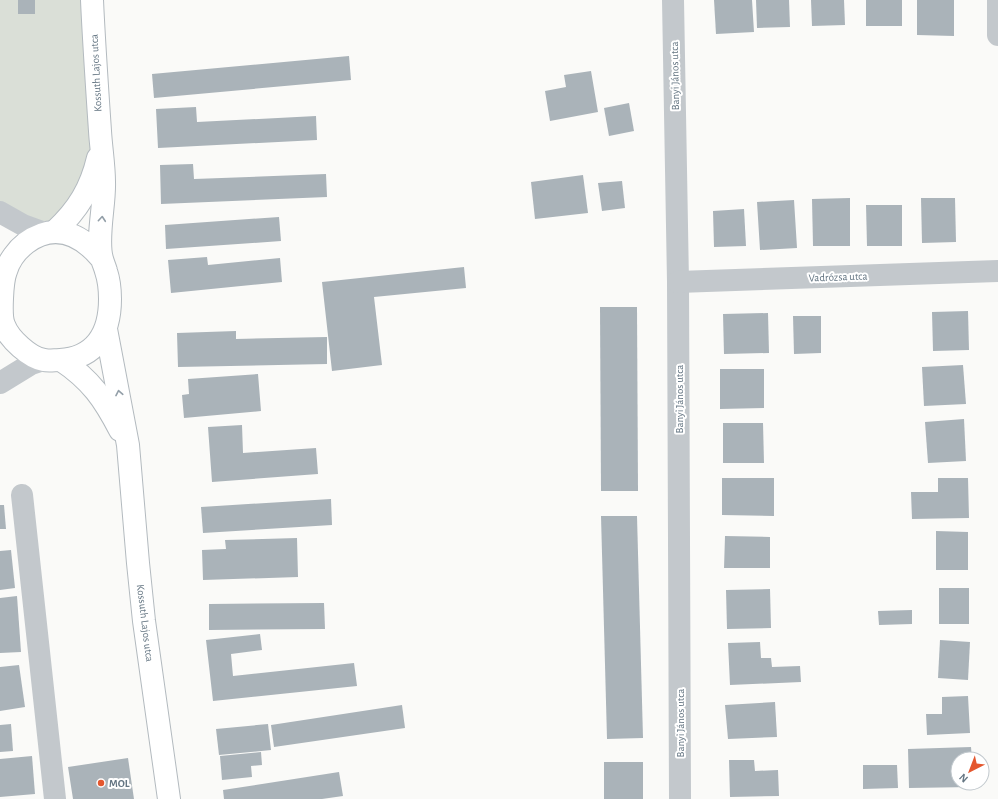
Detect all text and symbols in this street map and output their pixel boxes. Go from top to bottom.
street label: Kossuth Lajos utca [88,34,104,112]
street label: Banyi János utca [669,41,681,111]
one-way arrow [97,216,106,222]
street label: Vadrózsa utca [808,270,868,284]
street label: Banyi János utca [674,365,685,433]
one-way arrow [115,390,123,396]
street label: Kossuth Lajos utca [135,584,155,662]
street label: Banyi János utca [675,689,686,757]
north arrow [950,751,990,791]
text: N [957,771,970,785]
marker: MOL [96,778,106,788]
place label: MOL [109,778,130,789]

